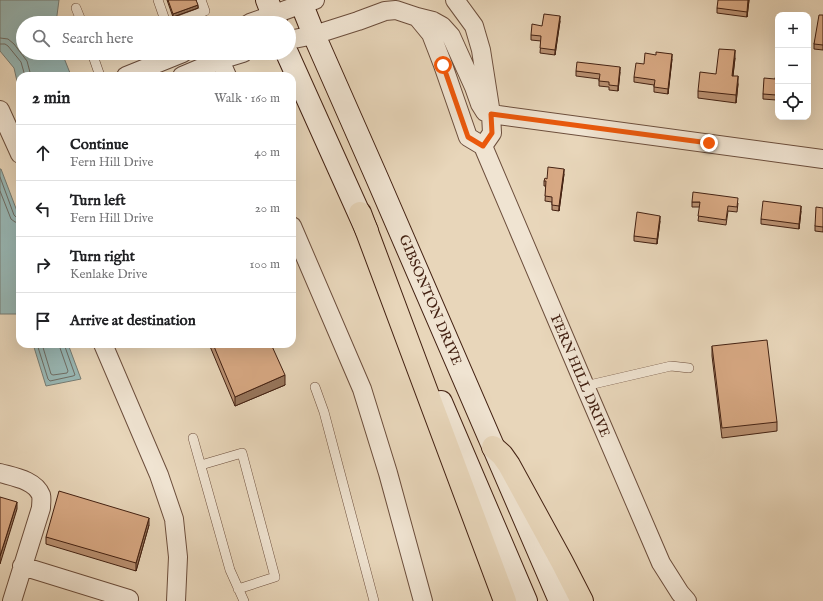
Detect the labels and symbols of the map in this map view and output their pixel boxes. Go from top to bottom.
route start [434,56,452,74]
route end [700,134,718,152]
street label: GIBSONTON DRIVE [394,232,466,368]
street label: FERN HILL DRIVE [546,312,614,440]

